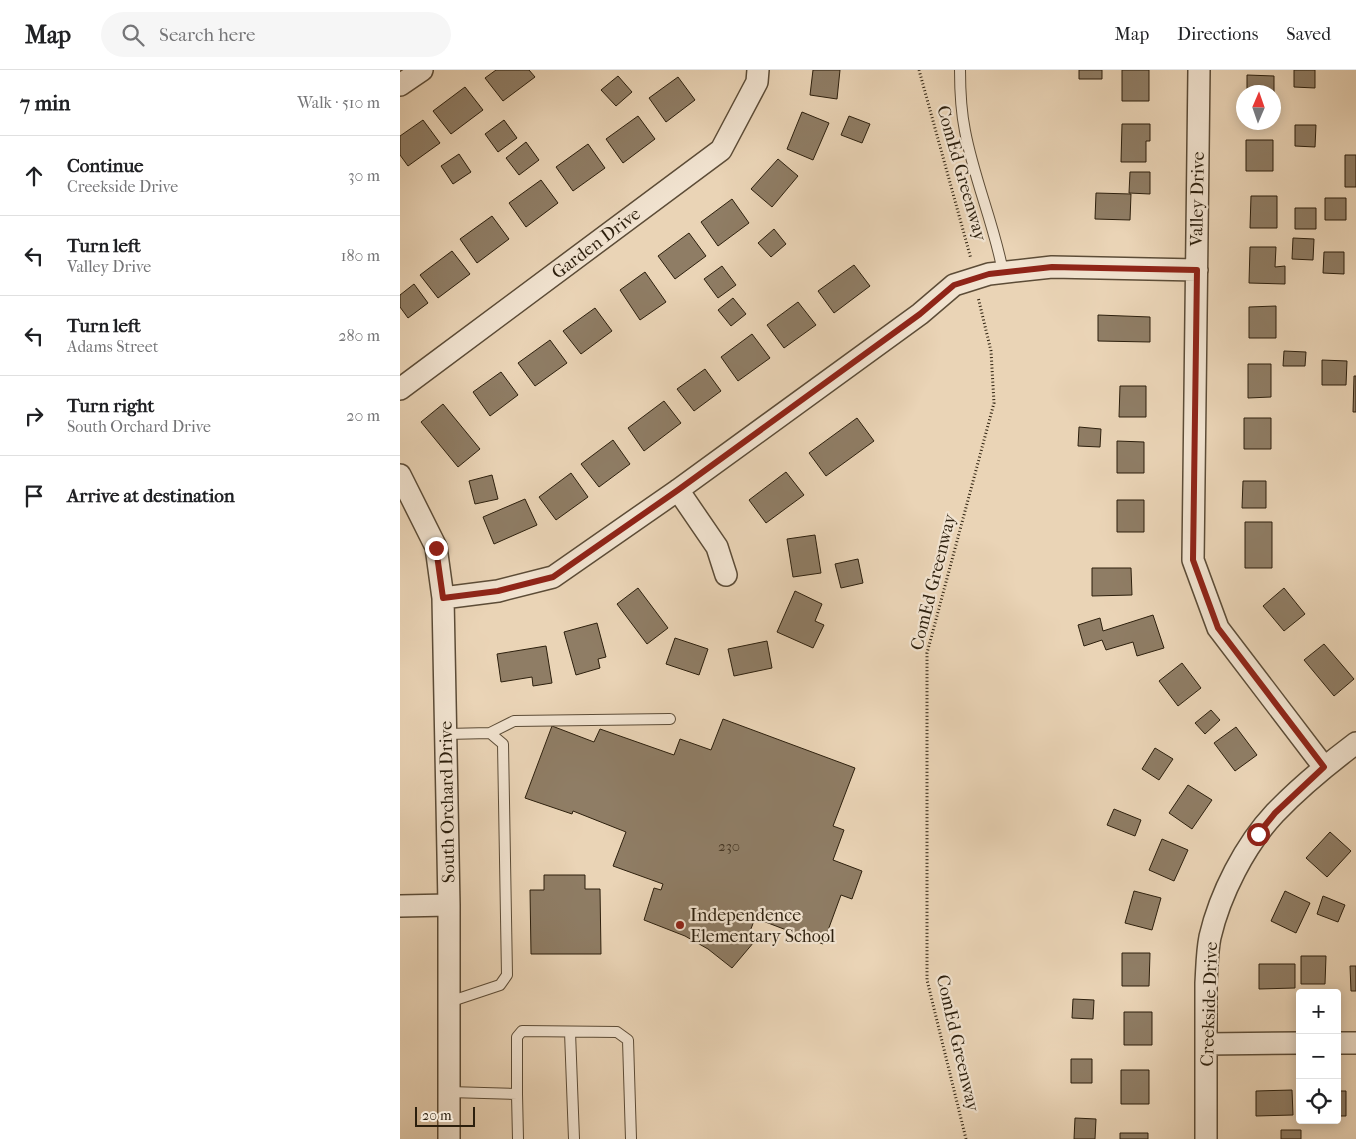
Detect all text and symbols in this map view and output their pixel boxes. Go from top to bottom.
search box [101,12,451,57]
text: Map [25,21,71,49]
icon: search [119,21,147,49]
text: Search here [159,24,255,46]
text: Map [1115,24,1149,45]
text: Directions [1177,24,1258,45]
text: Saved [1286,24,1331,45]
north arrow [1236,85,1281,130]
text: 7 min [20,91,71,115]
text: Walk · 510 m [297,93,380,112]
street label: ComEd Greenway [932,103,991,245]
street label: Valley Drive [1186,151,1209,248]
text: Continue [67,155,143,177]
icon: ahead [20,162,48,190]
text: 30 m [348,166,380,185]
text: Creekside Drive [67,177,178,196]
street label: Garden Drive [548,203,645,284]
text: Turn left [67,235,141,257]
icon: left [20,242,48,270]
text: 180 m [341,246,380,265]
text: Valley Drive [67,257,151,276]
text: Turn left [67,315,141,337]
icon: left [20,322,48,350]
text: 280 m [338,326,380,345]
text: Adams Street [67,337,158,356]
text: Turn right [67,395,154,417]
icon: right [20,402,48,430]
text: 20 m [346,406,380,425]
text: South Orchard Drive [67,417,211,436]
icon: arrive [20,482,48,510]
text: Arrive at destination [67,485,235,507]
street label: ComEd Greenway [906,510,961,652]
route end [425,537,448,560]
street label: South Orchard Drive [436,721,459,883]
route start [1247,823,1270,846]
house number: 230 [718,837,740,855]
place label: Independence Elementary School [690,905,835,947]
marker: Independence Elementary School [674,919,686,931]
street label: Creekside Drive [1197,941,1222,1067]
street label: ComEd Greenway [932,973,984,1115]
map controls [1296,989,1341,1124]
button: + [1296,989,1341,1034]
button: − [1296,1034,1341,1079]
button: locate [1296,1079,1341,1124]
scale bar [415,1104,475,1127]
text: 20 m [422,1107,452,1124]

